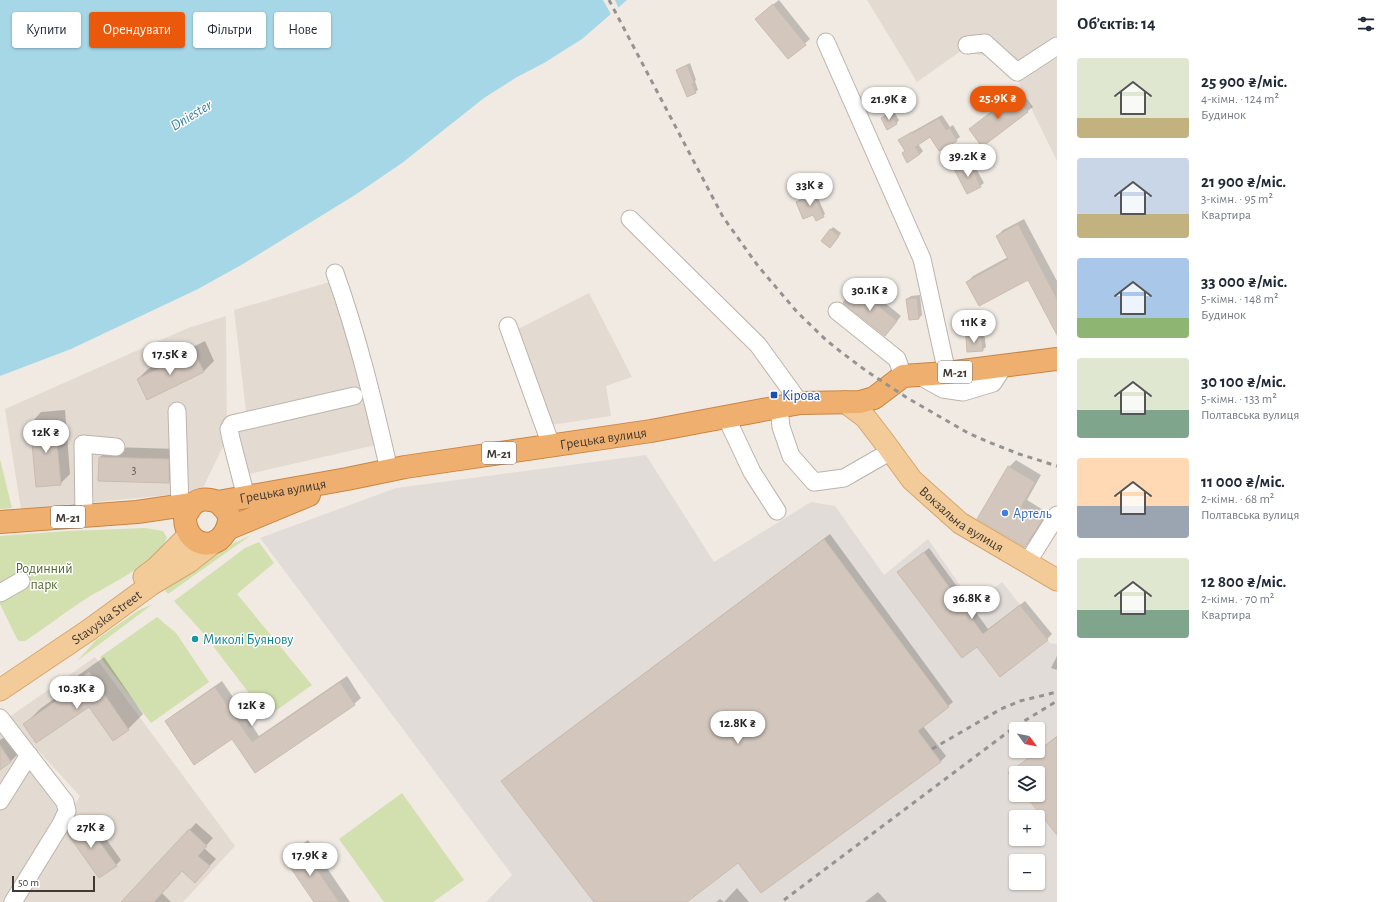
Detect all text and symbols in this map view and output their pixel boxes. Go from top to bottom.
chip: Купити [12,12,81,48]
chip: Орендувати [89,12,185,48]
chip: Фільтри [193,12,266,48]
chip: Нове [274,12,331,48]
icon: filters [1355,13,1377,35]
text: Об’єктів: 14 [1077,15,1156,32]
text: 25 900 ₴/міс. [1201,73,1287,90]
icon: home [1109,74,1157,122]
pin: 25.9K ₴ [961,86,1035,120]
pin: 21.9K ₴ [852,87,926,121]
text: 25.9K ₴ [979,92,1017,105]
text: 21.9K ₴ [870,93,908,106]
text: 4-кімн. · 124 m² [1201,93,1279,106]
water label: Dniester [168,97,216,134]
text: Будинок [1201,109,1246,122]
pin: 39.2K ₴ [931,144,1005,178]
text: 39.2K ₴ [949,150,987,163]
pin: 33K ₴ [782,173,838,207]
text: 21 900 ₴/міс. [1201,173,1286,190]
icon: home [1109,174,1157,222]
text: 33K ₴ [796,179,824,192]
text: 3-кімн. · 95 m² [1201,193,1273,206]
text: Квартира [1201,209,1251,222]
text: 33 000 ₴/міс. [1201,273,1287,290]
icon: home [1109,274,1157,322]
pin: 30.1K ₴ [833,278,907,312]
text: 30.1K ₴ [851,284,889,297]
text: 5-кімн. · 148 m² [1201,293,1278,306]
text: Будинок [1201,309,1246,322]
pin: 11K ₴ [946,310,1002,344]
text: 11K ₴ [961,316,987,329]
pin: 17.5K ₴ [133,342,207,376]
text: 17.5K ₴ [152,348,188,361]
road number: М-21 [938,361,972,383]
text: 30 100 ₴/міс. [1201,373,1286,390]
icon: home [1109,374,1157,422]
place label: Кірова [782,389,821,403]
marker: Кірова [769,390,779,400]
text: 5-кімн. · 133 m² [1201,393,1277,406]
text: Полтавська вулиця [1201,409,1299,422]
pin: 12K ₴ [18,420,74,454]
text: 12K ₴ [32,426,60,439]
street label: Грецька вулиця [559,426,648,452]
road number: М-21 [482,442,516,464]
house number: 3 [132,464,137,476]
text: 11 000 ₴/міс. [1201,473,1285,490]
icon: home [1109,474,1157,522]
street label: Грецька вулиця [238,477,327,506]
street label: Вокзальна вулиця [916,484,1006,555]
text: 2-кімн. · 68 m² [1201,493,1274,506]
road number: М-21 [51,506,85,528]
place label: Артель [1013,507,1052,521]
marker: Артель [1000,508,1010,518]
text: Полтавська вулиця [1201,509,1299,522]
park label: Родинний парк [15,562,73,592]
text: 12 800 ₴/міс. [1201,573,1286,590]
icon: home [1109,574,1157,622]
pin: 36.8K ₴ [935,586,1009,620]
street label: Stavyska Street [69,588,145,648]
text: 36.8K ₴ [953,592,991,605]
text: 2-кімн. · 70 m² [1201,593,1274,606]
text: Квартира [1201,609,1251,622]
place label: Миколі Буянову [203,633,293,647]
marker: Миколі Буянову [190,634,200,644]
pin: 10.3K ₴ [40,676,114,710]
text: 10.3K ₴ [58,682,96,695]
pin: 12K ₴ [224,693,280,727]
text: 12K ₴ [238,699,266,712]
pin: 12.8K ₴ [701,711,775,745]
text: 12.8K ₴ [719,717,757,730]
north arrow [1009,722,1045,758]
map controls [1009,722,1045,890]
button: layers [1009,766,1045,802]
button: + [1009,810,1045,846]
pin: 27K ₴ [63,815,119,849]
text: 27K ₴ [77,821,105,834]
pin: 17.9K ₴ [273,843,347,877]
text: 17.9K ₴ [292,849,328,862]
button: − [1009,854,1045,890]
scale bar [12,874,95,893]
text: 50 m [18,877,39,888]

